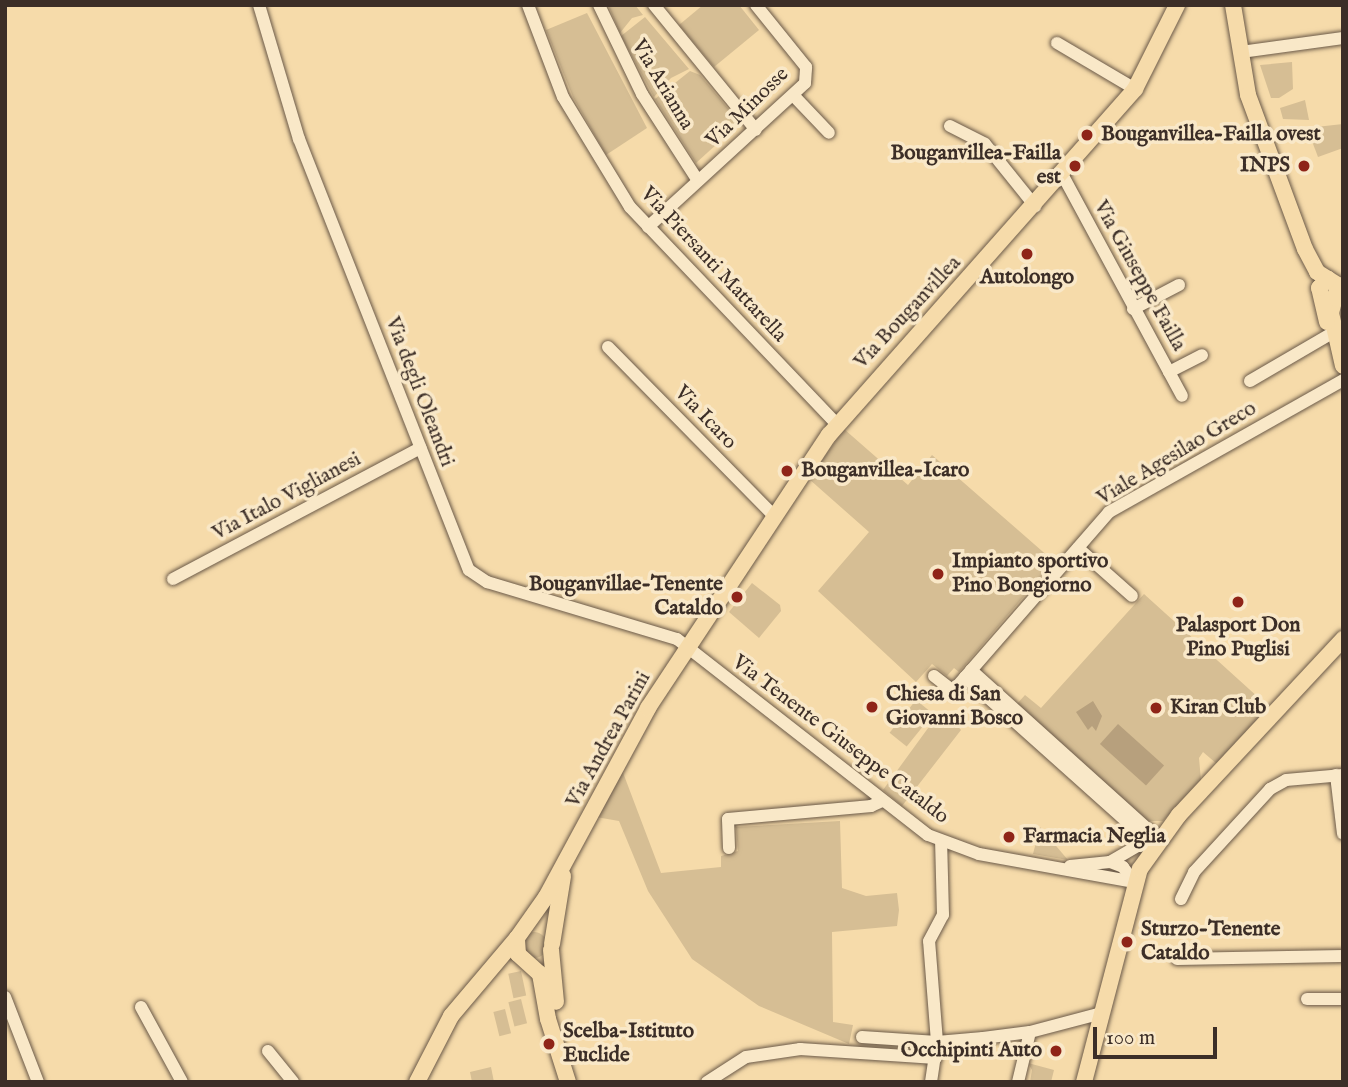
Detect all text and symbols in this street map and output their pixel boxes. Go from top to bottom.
street label: Via Arianna [625,35,699,135]
street label: Via Minosse [701,62,795,154]
place label: Bouganvillea-Failla ovest [1101,122,1321,148]
marker: Bouganvillea-Failla ovest [1079,127,1095,143]
place label: Bouganvillea-Failla est [890,141,1061,191]
place label: INPS [1240,153,1290,179]
marker: Bouganvillea-Failla est [1067,158,1083,174]
marker: INPS [1296,158,1312,174]
street label: Via Piersanti Mattarella [634,182,792,348]
street label: Via Giuseppe Failla [1087,196,1191,356]
marker: Autolongo [1019,246,1035,262]
street label: Via Bouganvillea [849,251,967,375]
place label: Autolongo [980,265,1074,291]
street label: Via degli Oleandri [379,313,459,471]
street label: Via Icaro [668,381,742,455]
street label: Viale Agesilao Greco [1093,396,1261,512]
street label: Via Italo Viglianesi [208,447,366,547]
place label: Bouganvillea-Icaro [801,458,969,484]
marker: Bouganvillea-Icaro [779,463,795,479]
place label: Impianto sportivo Pino Bongiorno [952,549,1108,599]
marker: Impianto sportivo Pino Bongiorno [930,566,946,582]
place label: Bouganvillae-Tenente Cataldo [529,572,723,622]
marker: Bouganvillae-Tenente Cataldo [729,589,745,605]
marker: Palasport Don Pino Puglisi [1230,594,1246,610]
place label: Palasport Don Pino Puglisi [1176,613,1300,663]
street label: Via Tenente Giuseppe Cataldo [727,650,953,830]
street label: Via Andrea Parini [561,668,657,812]
place label: Chiesa di San Giovanni Bosco [886,682,1023,732]
place label: Kiran Club [1170,695,1266,721]
marker: Chiesa di San Giovanni Bosco [864,699,880,715]
marker: Kiran Club [1148,700,1164,716]
place label: Farmacia Neglia [1023,824,1165,850]
marker: Farmacia Neglia [1001,829,1017,845]
place label: Sturzo-Tenente Cataldo [1141,917,1280,967]
marker: Sturzo-Tenente Cataldo [1119,934,1135,950]
scale bar [1096,1014,1220,1058]
place label: Scelba-Istituto Euclide [563,1019,694,1069]
text: 100 m [1106,1025,1155,1052]
marker: Scelba-Istituto Euclide [541,1036,557,1052]
place label: Occhipinti Auto [901,1038,1042,1064]
marker: Occhipinti Auto [1048,1043,1064,1059]

